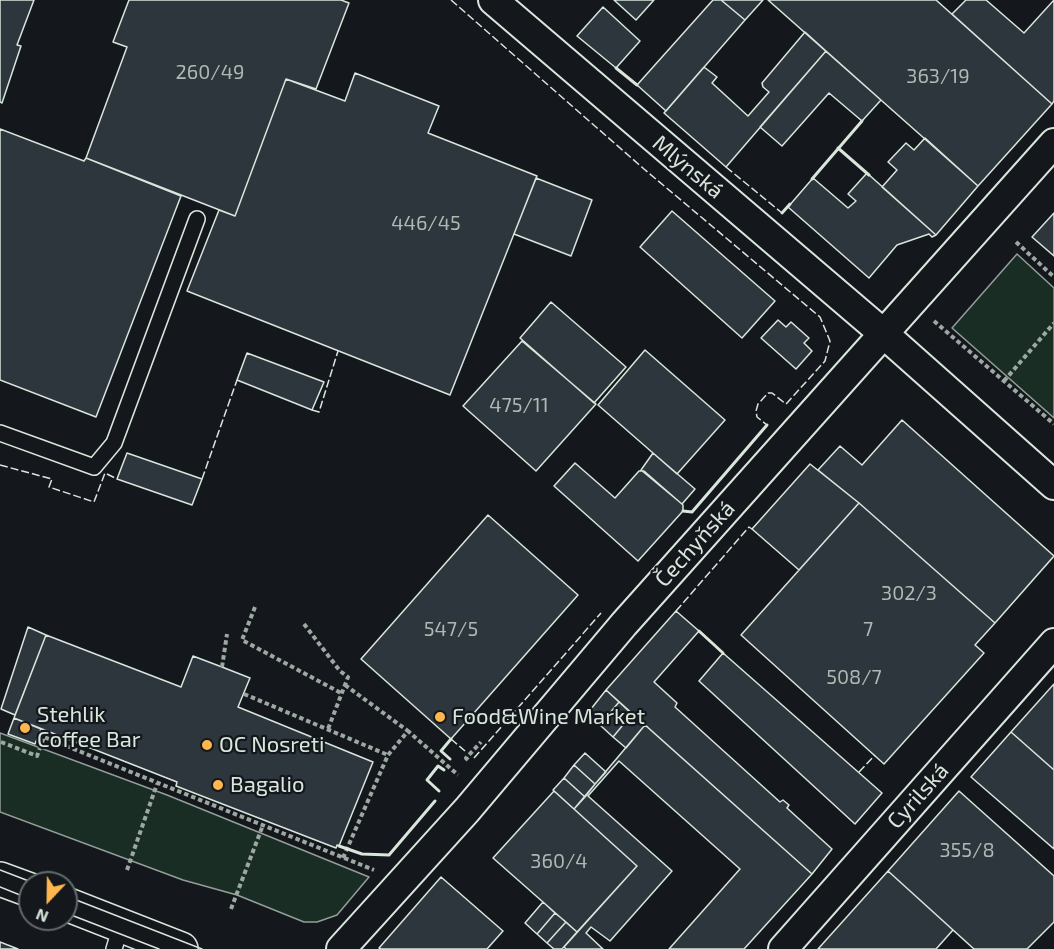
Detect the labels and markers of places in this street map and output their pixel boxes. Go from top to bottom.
place label: Stehlik Coffee Bar [37,702,141,754]
place label: Food&Wine Market [452,704,645,730]
marker: Food&Wine Market [433,710,447,724]
marker: Stehlik Coffee Bar [18,721,32,735]
place label: OC Nosreti [219,732,325,758]
marker: OC Nosreti [200,738,214,752]
place label: Bagalio [230,772,304,798]
marker: Bagalio [211,778,225,792]

